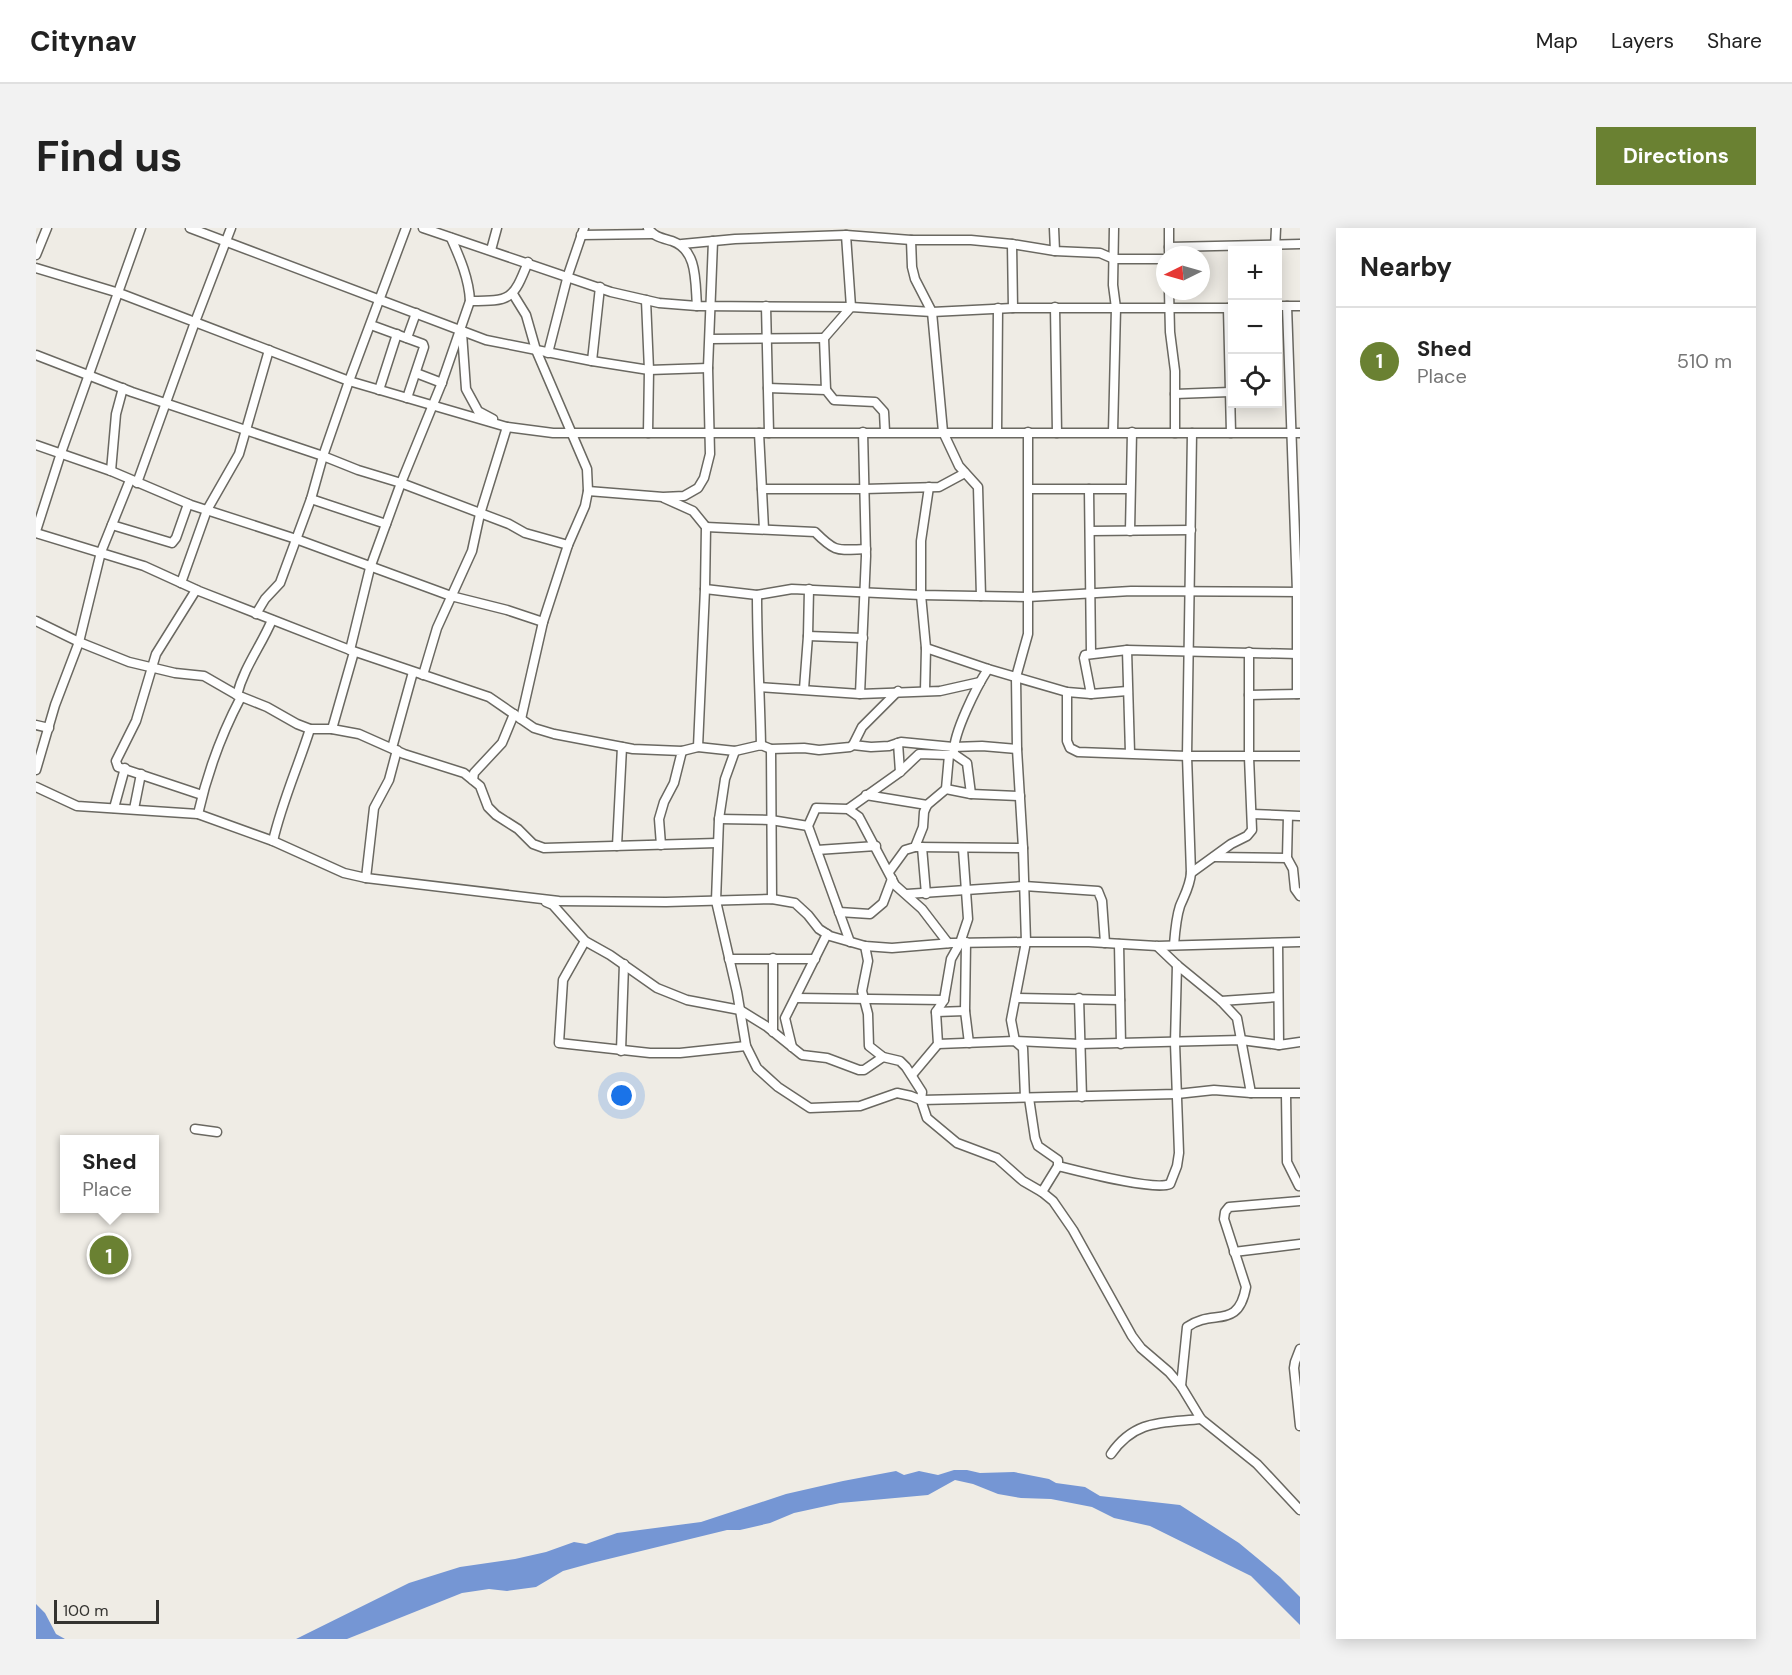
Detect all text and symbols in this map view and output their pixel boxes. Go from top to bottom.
text: Citynav [30,23,136,60]
text: Map [1536,27,1578,55]
text: Layers [1611,27,1674,55]
text: Share [1707,27,1762,55]
button: Directions [1596,127,1756,185]
text: Find us [36,129,182,184]
north arrow [1156,246,1210,300]
map controls [1228,246,1282,408]
button: + [1228,246,1282,300]
text: Nearby [1360,250,1452,284]
button: − [1228,300,1282,354]
text: Shed [1417,334,1472,363]
text: 1 [1376,348,1383,374]
text: 510 m [1677,348,1732,374]
button: locate [1228,354,1282,408]
text: Place [1417,363,1467,389]
your location [607,1081,636,1110]
popup [60,1135,159,1213]
text: Shed [82,1147,137,1176]
text: Place [82,1176,132,1202]
pin: 1 [90,1232,128,1278]
scale bar [54,1597,159,1624]
text: 100 m [63,1600,108,1621]

